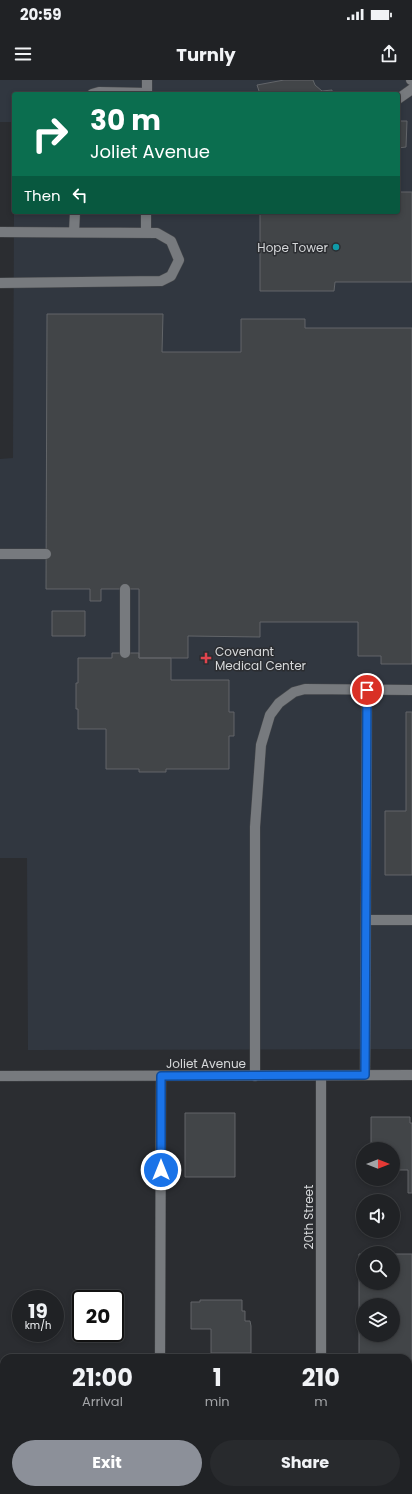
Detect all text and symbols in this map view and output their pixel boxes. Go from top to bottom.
text: 20:59 [20,4,62,25]
text: Turnly [176,42,236,67]
icon: menu [12,43,34,65]
icon: share [378,43,400,65]
text: 30 m [90,101,161,140]
icon: right [24,108,76,160]
text: Joliet Avenue [90,139,210,164]
icon: left [69,184,91,206]
text: Then [24,185,61,206]
place label: Hope Tower [257,239,329,256]
marker: Hope Tower [331,242,341,252]
place label: Covenant Medical Center [215,643,307,674]
marker: Covenant Medical Center [200,652,212,664]
pin [350,673,384,707]
icon: arrive [356,679,378,701]
street label: Joliet Avenue [166,1055,246,1072]
north arrow [356,1142,400,1186]
map controls [356,1142,400,1342]
position arrow [140,1149,182,1191]
street label: 20th Street [300,1185,317,1249]
button: sound [356,1194,400,1238]
button: search [356,1246,400,1290]
speed limit sign: 20 [72,1290,124,1342]
text: 19 [28,1297,48,1325]
button: layers [356,1298,400,1342]
text: km/h [25,1318,51,1333]
text: 21:00 [72,1361,133,1394]
text: 1 [213,1361,222,1394]
text: 210 [302,1361,340,1394]
text: Arrival [82,1392,123,1411]
text: min [205,1392,230,1411]
text: m [314,1392,328,1411]
button: Exit [12,1440,202,1486]
button: Share [210,1440,400,1486]

